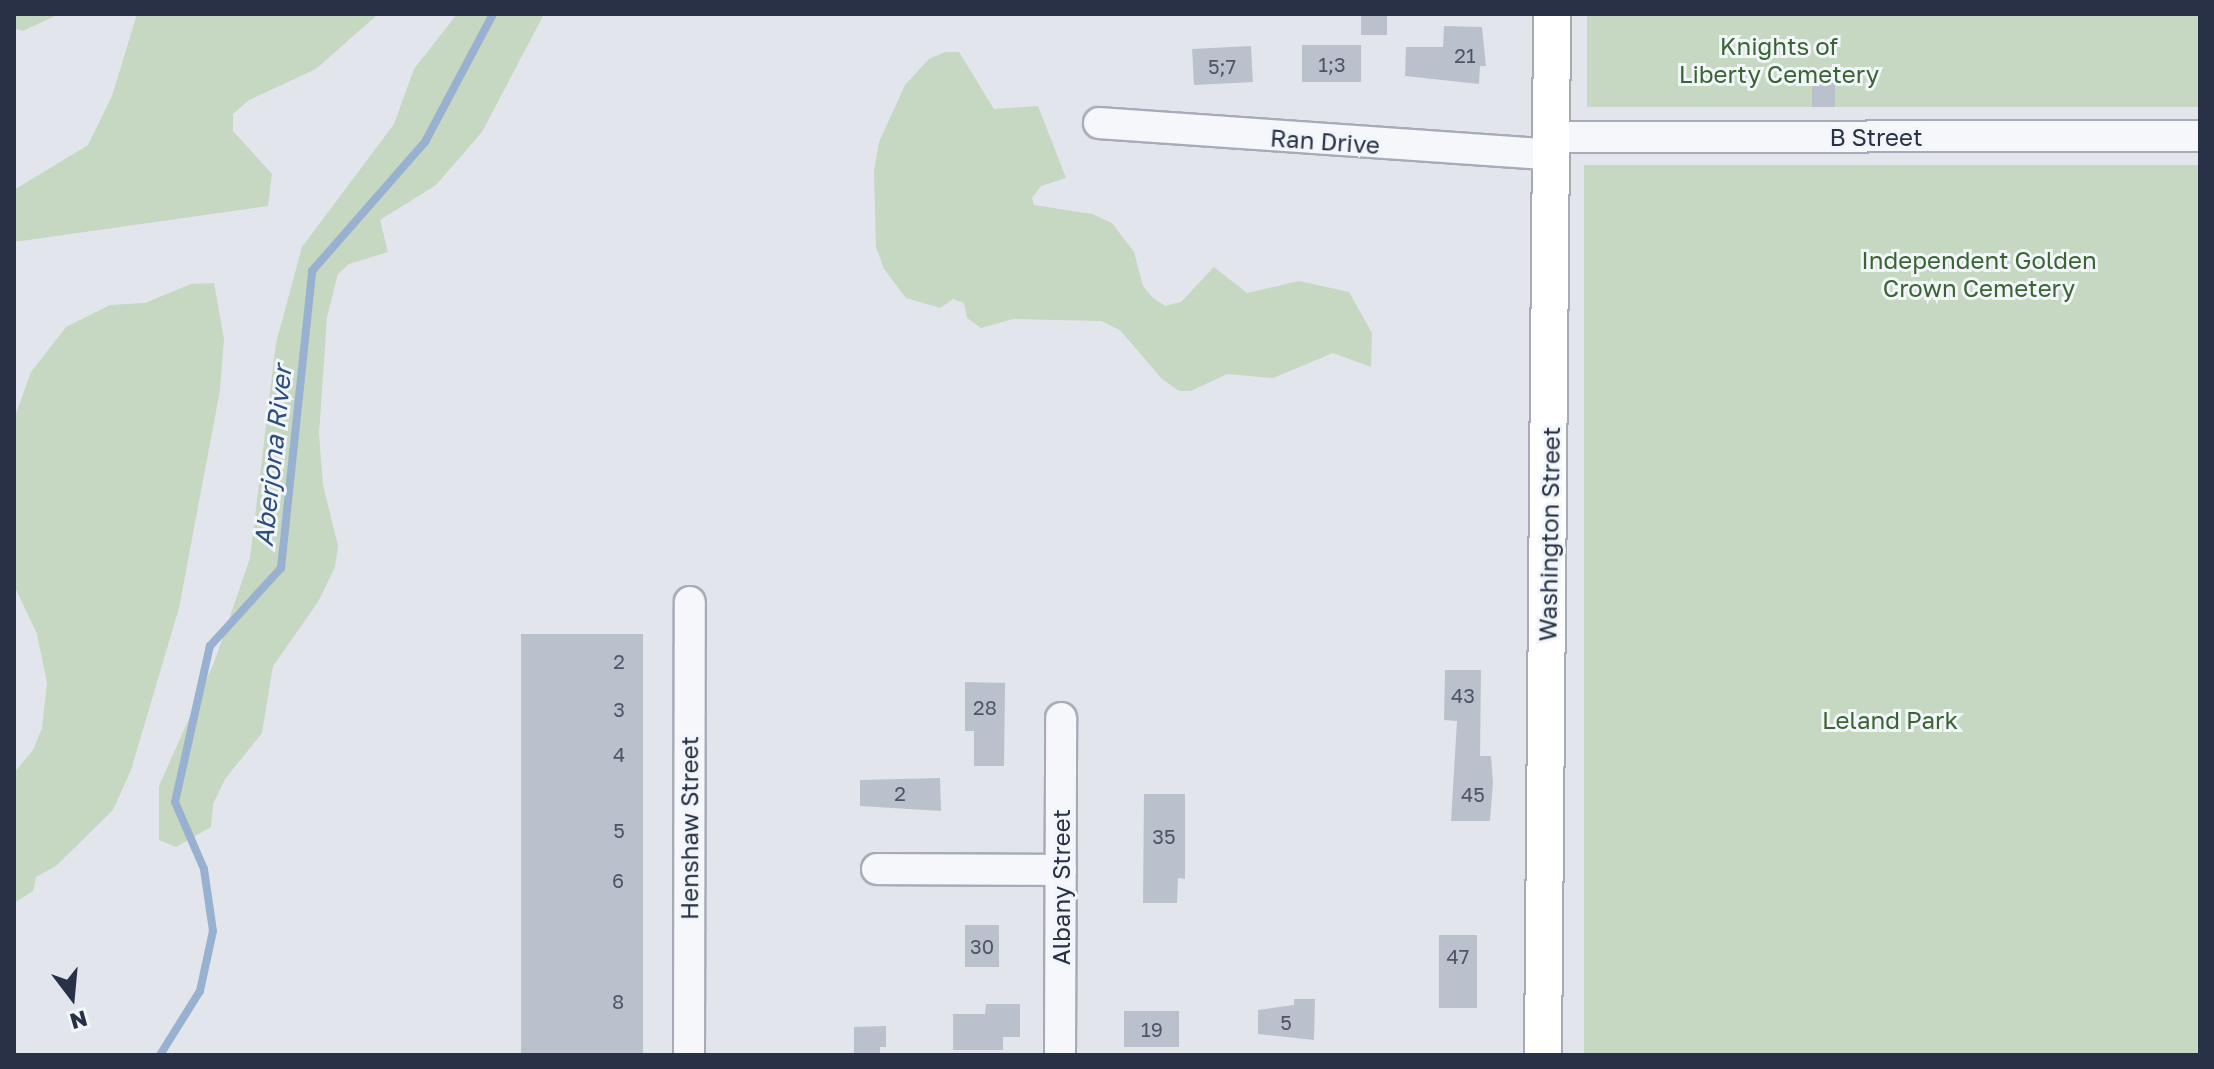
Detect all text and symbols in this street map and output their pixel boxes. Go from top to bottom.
park label: Knights of Liberty Cemetery [1679,32,1879,88]
house number: 21 [1454,43,1476,67]
house number: 1;3 [1318,52,1346,76]
house number: 5;7 [1208,54,1236,78]
street label: Ran Drive [1269,123,1381,159]
street label: B Street [1829,123,1923,151]
park label: Independent Golden Crown Cemetery [1861,246,2097,302]
water label: Aberjona River [248,364,298,548]
street label: Washington Street [1533,426,1565,642]
house number: 2 [613,649,625,673]
house number: 43 [1451,683,1475,707]
house number: 28 [973,695,997,719]
house number: 3 [613,697,625,721]
park label: Leland Park [1822,706,1958,734]
street label: Henshaw Street [675,736,703,920]
house number: 4 [613,742,625,766]
house number: 2 [894,781,906,805]
house number: 45 [1461,782,1485,806]
street label: Albany Street [1047,809,1075,965]
house number: 5 [613,818,625,842]
house number: 35 [1152,824,1176,848]
house number: 6 [612,868,624,892]
house number: 30 [970,934,994,958]
house number: 47 [1447,944,1469,968]
north arrow [32,957,112,1037]
house number: 8 [612,989,624,1013]
text: N [67,1005,91,1036]
house number: 5 [1280,1010,1292,1034]
house number: 19 [1141,1017,1163,1041]

